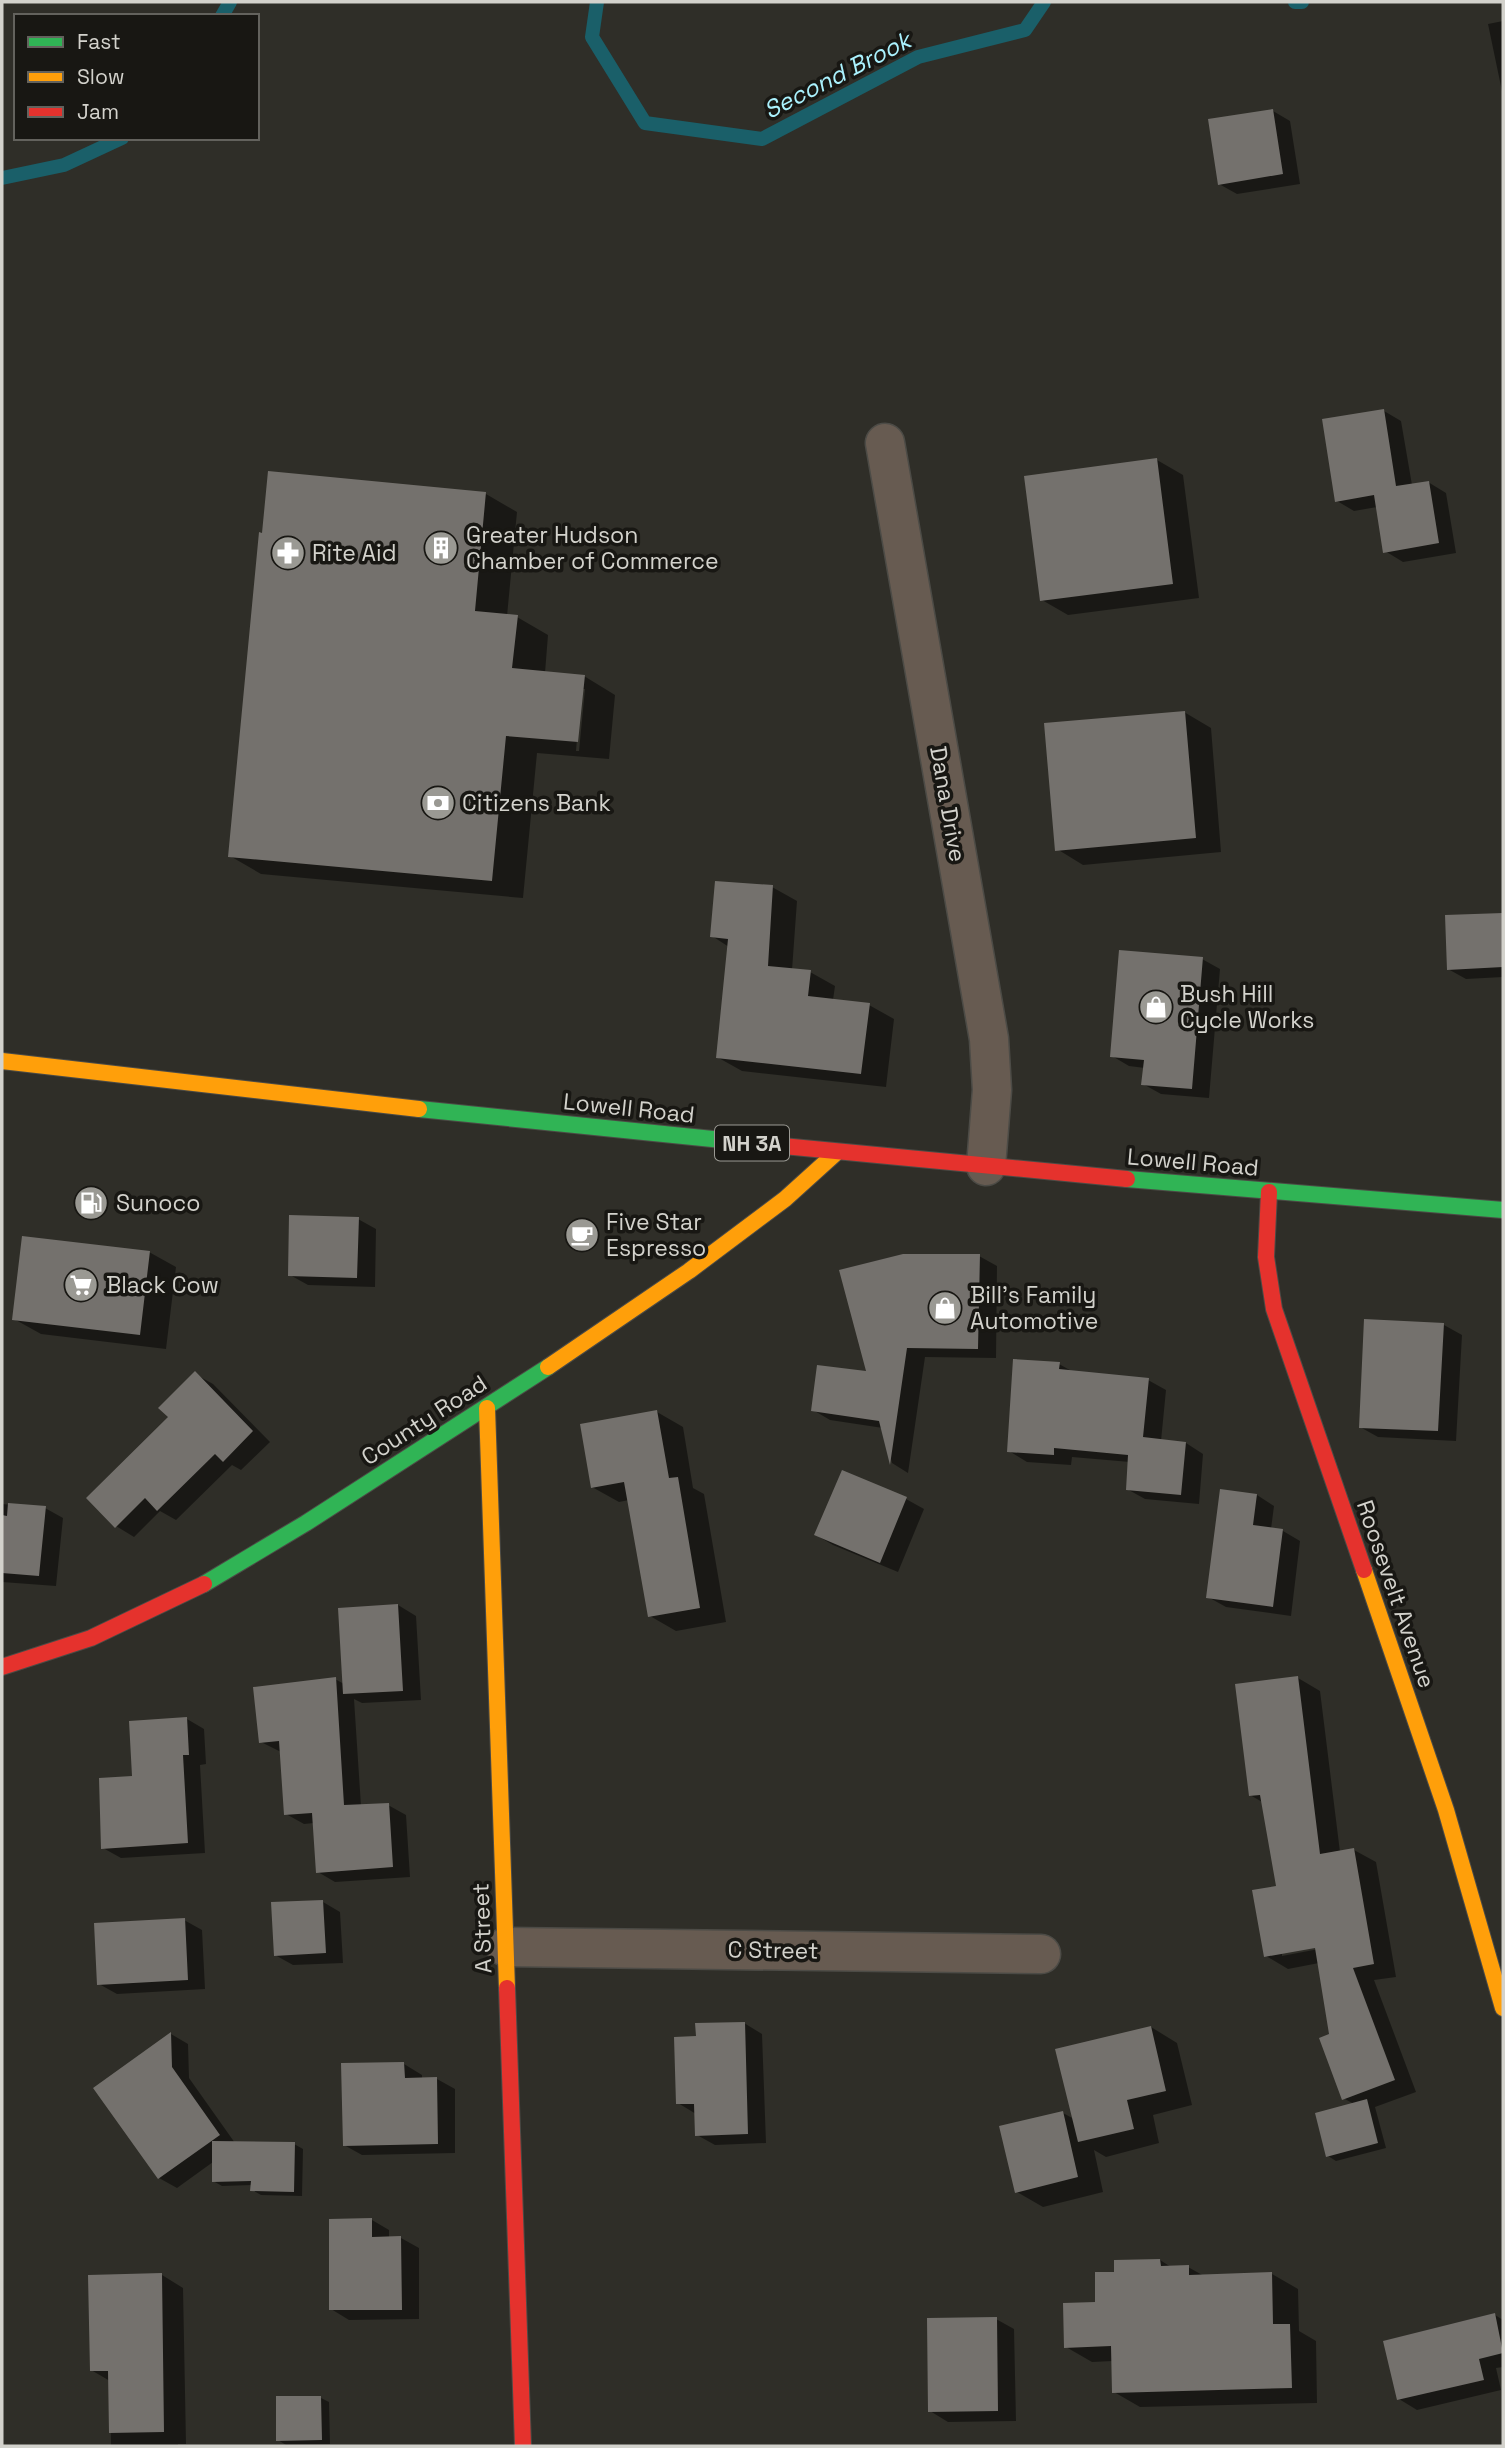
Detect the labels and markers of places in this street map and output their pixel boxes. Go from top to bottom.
place label: Greater Hudson Chamber of Commerce [466,520,719,576]
building icon: Greater Hudson Chamber of Commerce [422,529,460,567]
pharmacy icon: Rite Aid [269,534,307,572]
place label: Rite Aid [312,538,396,568]
bank icon: Citizens Bank [419,784,457,822]
place label: Citizens Bank [462,788,611,818]
place label: Bush Hill Cycle Works [1180,979,1315,1035]
shop icon: Bush Hill Cycle Works [1137,988,1175,1026]
fuel station icon: Sunoco [72,1184,110,1222]
place label: Sunoco [116,1188,200,1218]
place label: Five Star Espresso [606,1207,706,1263]
cafe icon: Five Star Espresso [563,1216,601,1254]
supermarket icon: Black Cow [62,1266,100,1304]
place label: Black Cow [106,1270,219,1300]
place label: Bill's Family Automotive [970,1280,1098,1336]
shop icon: Bill's Family Automotive [926,1289,964,1327]

